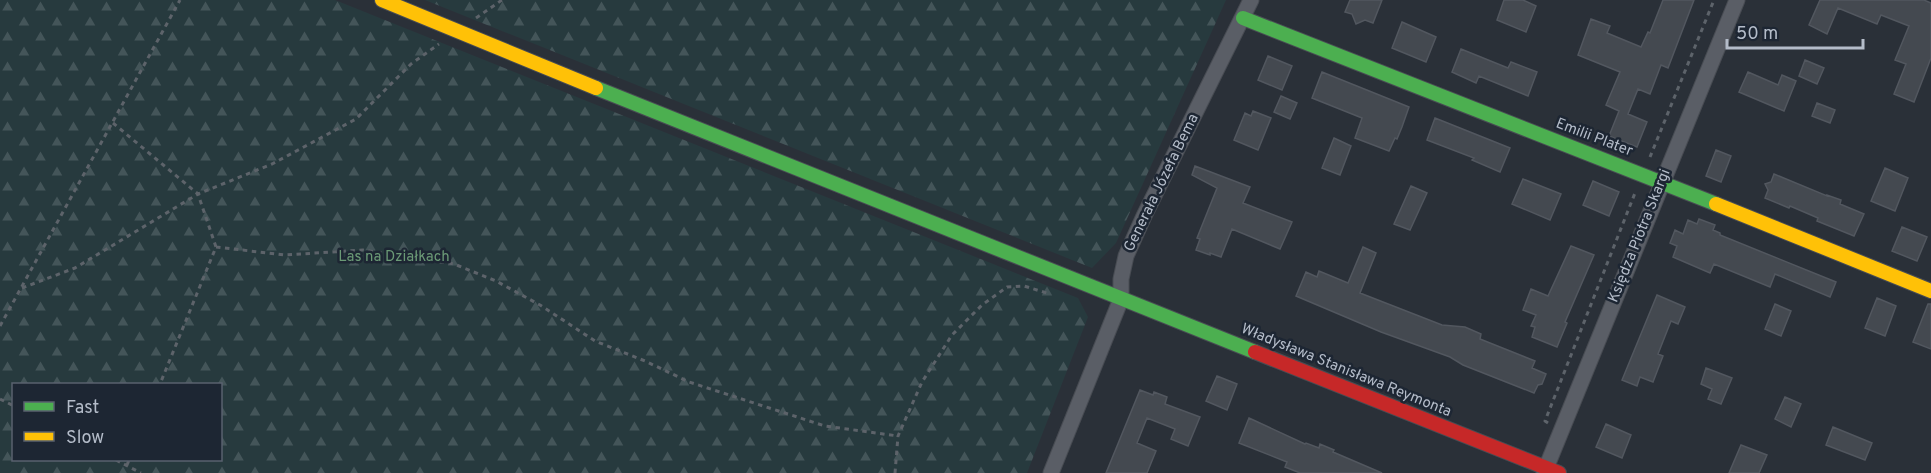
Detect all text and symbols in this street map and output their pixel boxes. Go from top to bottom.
scale bar [1727,12,1864,50]
text: 50 m [1736,23,1778,46]
street label: Generała Józefa Bema [1120,111,1204,255]
street label: Emilii Plater [1553,115,1635,161]
street label: Księdza Piotra Skargi [1605,167,1675,305]
park label: Las na Działkach [338,248,450,267]
street label: Władysława Stanisława Reymonta [1238,320,1454,422]
legend [12,383,222,461]
text: Fast [66,397,99,420]
text: Slow [66,427,104,450]

